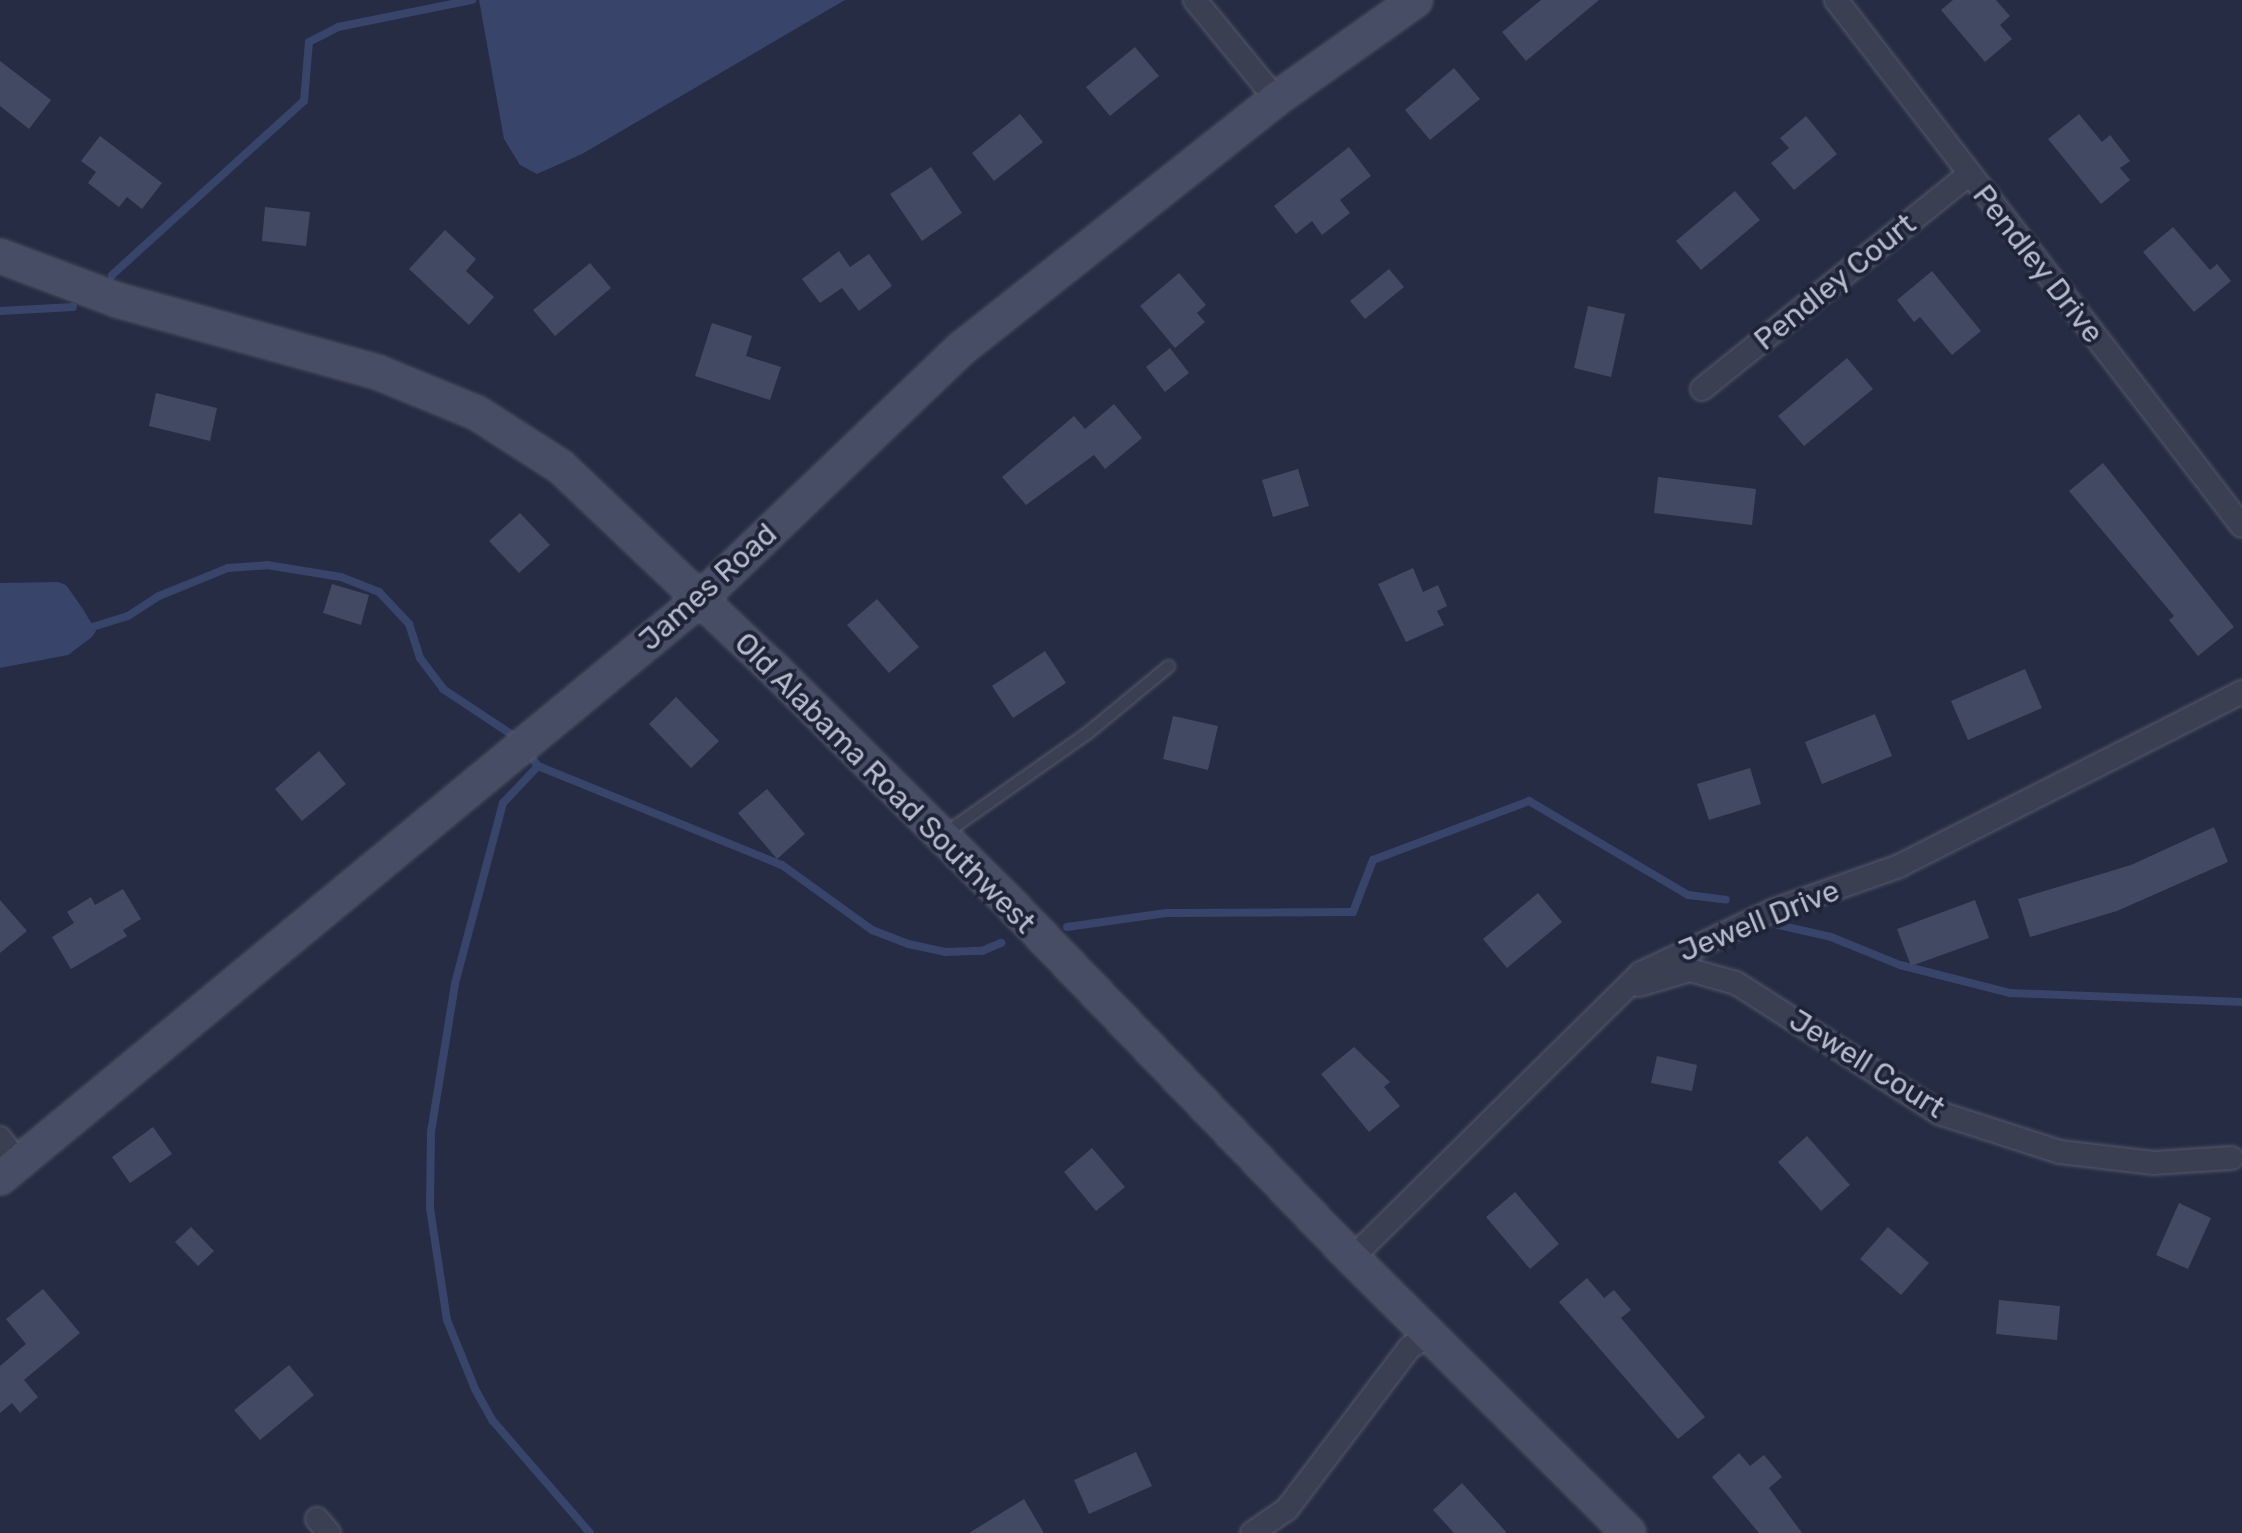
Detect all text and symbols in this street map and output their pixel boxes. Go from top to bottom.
street label: Pendley Drive [1965,177,2111,351]
street label: Pendley Court [1747,206,1923,358]
street label: James Road [632,516,784,658]
street label: Old Alabama Road Southwest [727,625,1043,941]
street label: Jewell Drive [1673,872,1845,970]
street label: Jewell Court [1783,1002,1951,1126]

